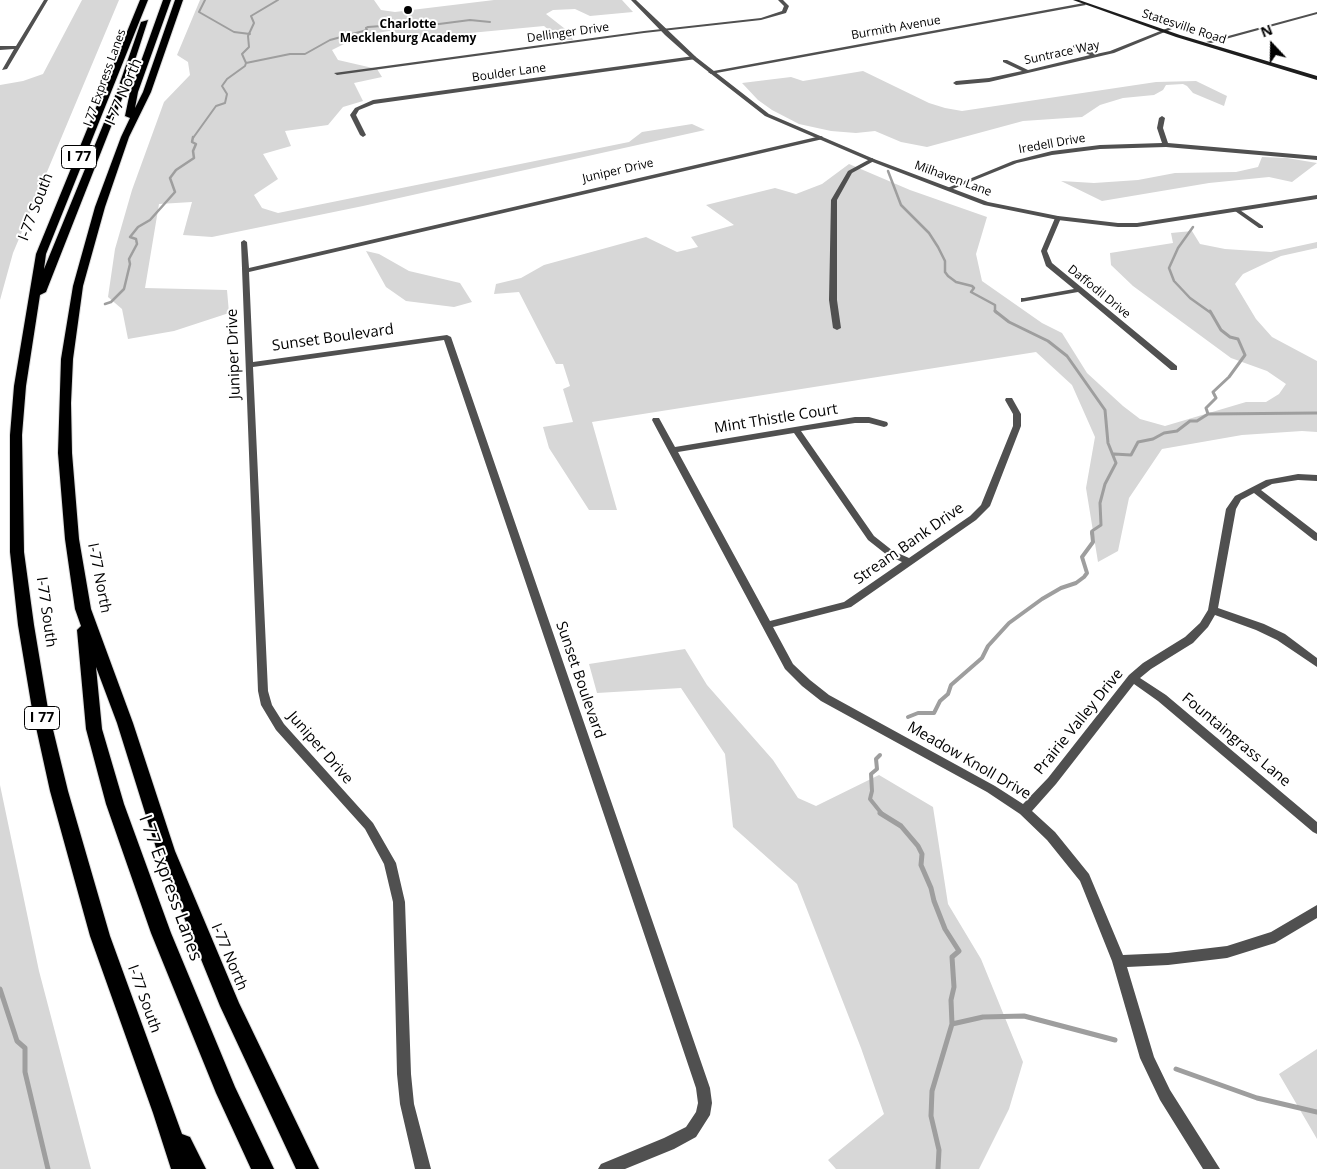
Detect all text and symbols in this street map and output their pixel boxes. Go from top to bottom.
marker: Charlotte Mecklenburg Academy [402,4,414,16]
street label: Statesville Road [1140,7,1228,47]
street label: Burmith Avenue [850,13,942,43]
place label: Charlotte Mecklenburg Academy [340,18,476,46]
street label: Dellinger Drive [526,20,610,46]
north arrow [1247,20,1297,70]
text: N [1258,20,1275,41]
street label: I 77 Express Lanes [81,27,129,129]
street label: Suntrace Way [1023,38,1101,68]
street label: I-77 North [102,56,146,128]
street label: Boulder Lane [471,61,547,85]
street label: Iredell Drive [1017,131,1087,157]
road number: I 77 [62,146,96,168]
street label: Juniper Drive [581,156,655,186]
street label: Milhaven Lane [912,158,994,200]
street label: I-77 South [15,171,57,243]
street label: Daffodil Drive [1065,262,1133,322]
street label: Juniper Drive [223,308,245,400]
street label: Sunset Boulevard [271,321,395,355]
street label: Mint Thistle Court [713,400,839,438]
street label: Stream Bank Drive [851,499,967,589]
street label: I-77 North [83,541,115,615]
street label: I-77 South [32,576,60,648]
street label: Sunset Boulevard [552,619,608,741]
street label: Prairie Valley Drive [1031,665,1127,779]
street label: Fountaingrass Lane [1178,689,1294,791]
road number: I 77 [24,706,60,730]
street label: Juniper Drive [284,708,356,788]
street label: Meadow Knoll Drive [904,718,1034,804]
street label: I 77 Express Lanes [134,812,206,964]
street label: I-77 North [207,921,251,993]
street label: I-77 South [123,963,165,1035]

